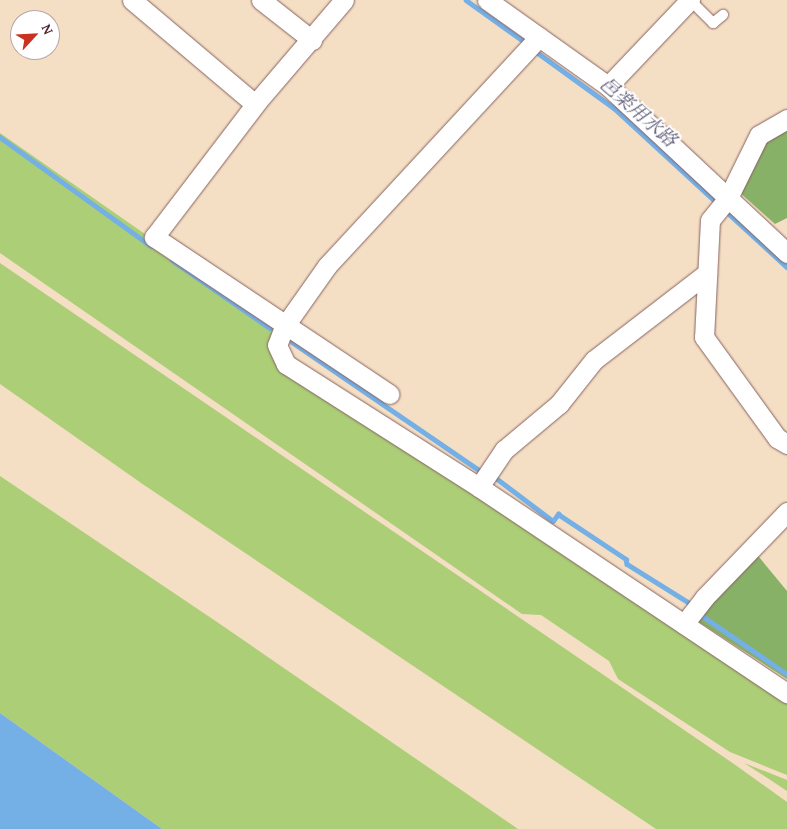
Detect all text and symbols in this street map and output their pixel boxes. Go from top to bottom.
north arrow [10,10,60,60]
text: N [37,21,59,38]
water label: 邑楽用水路 [595,72,681,152]

